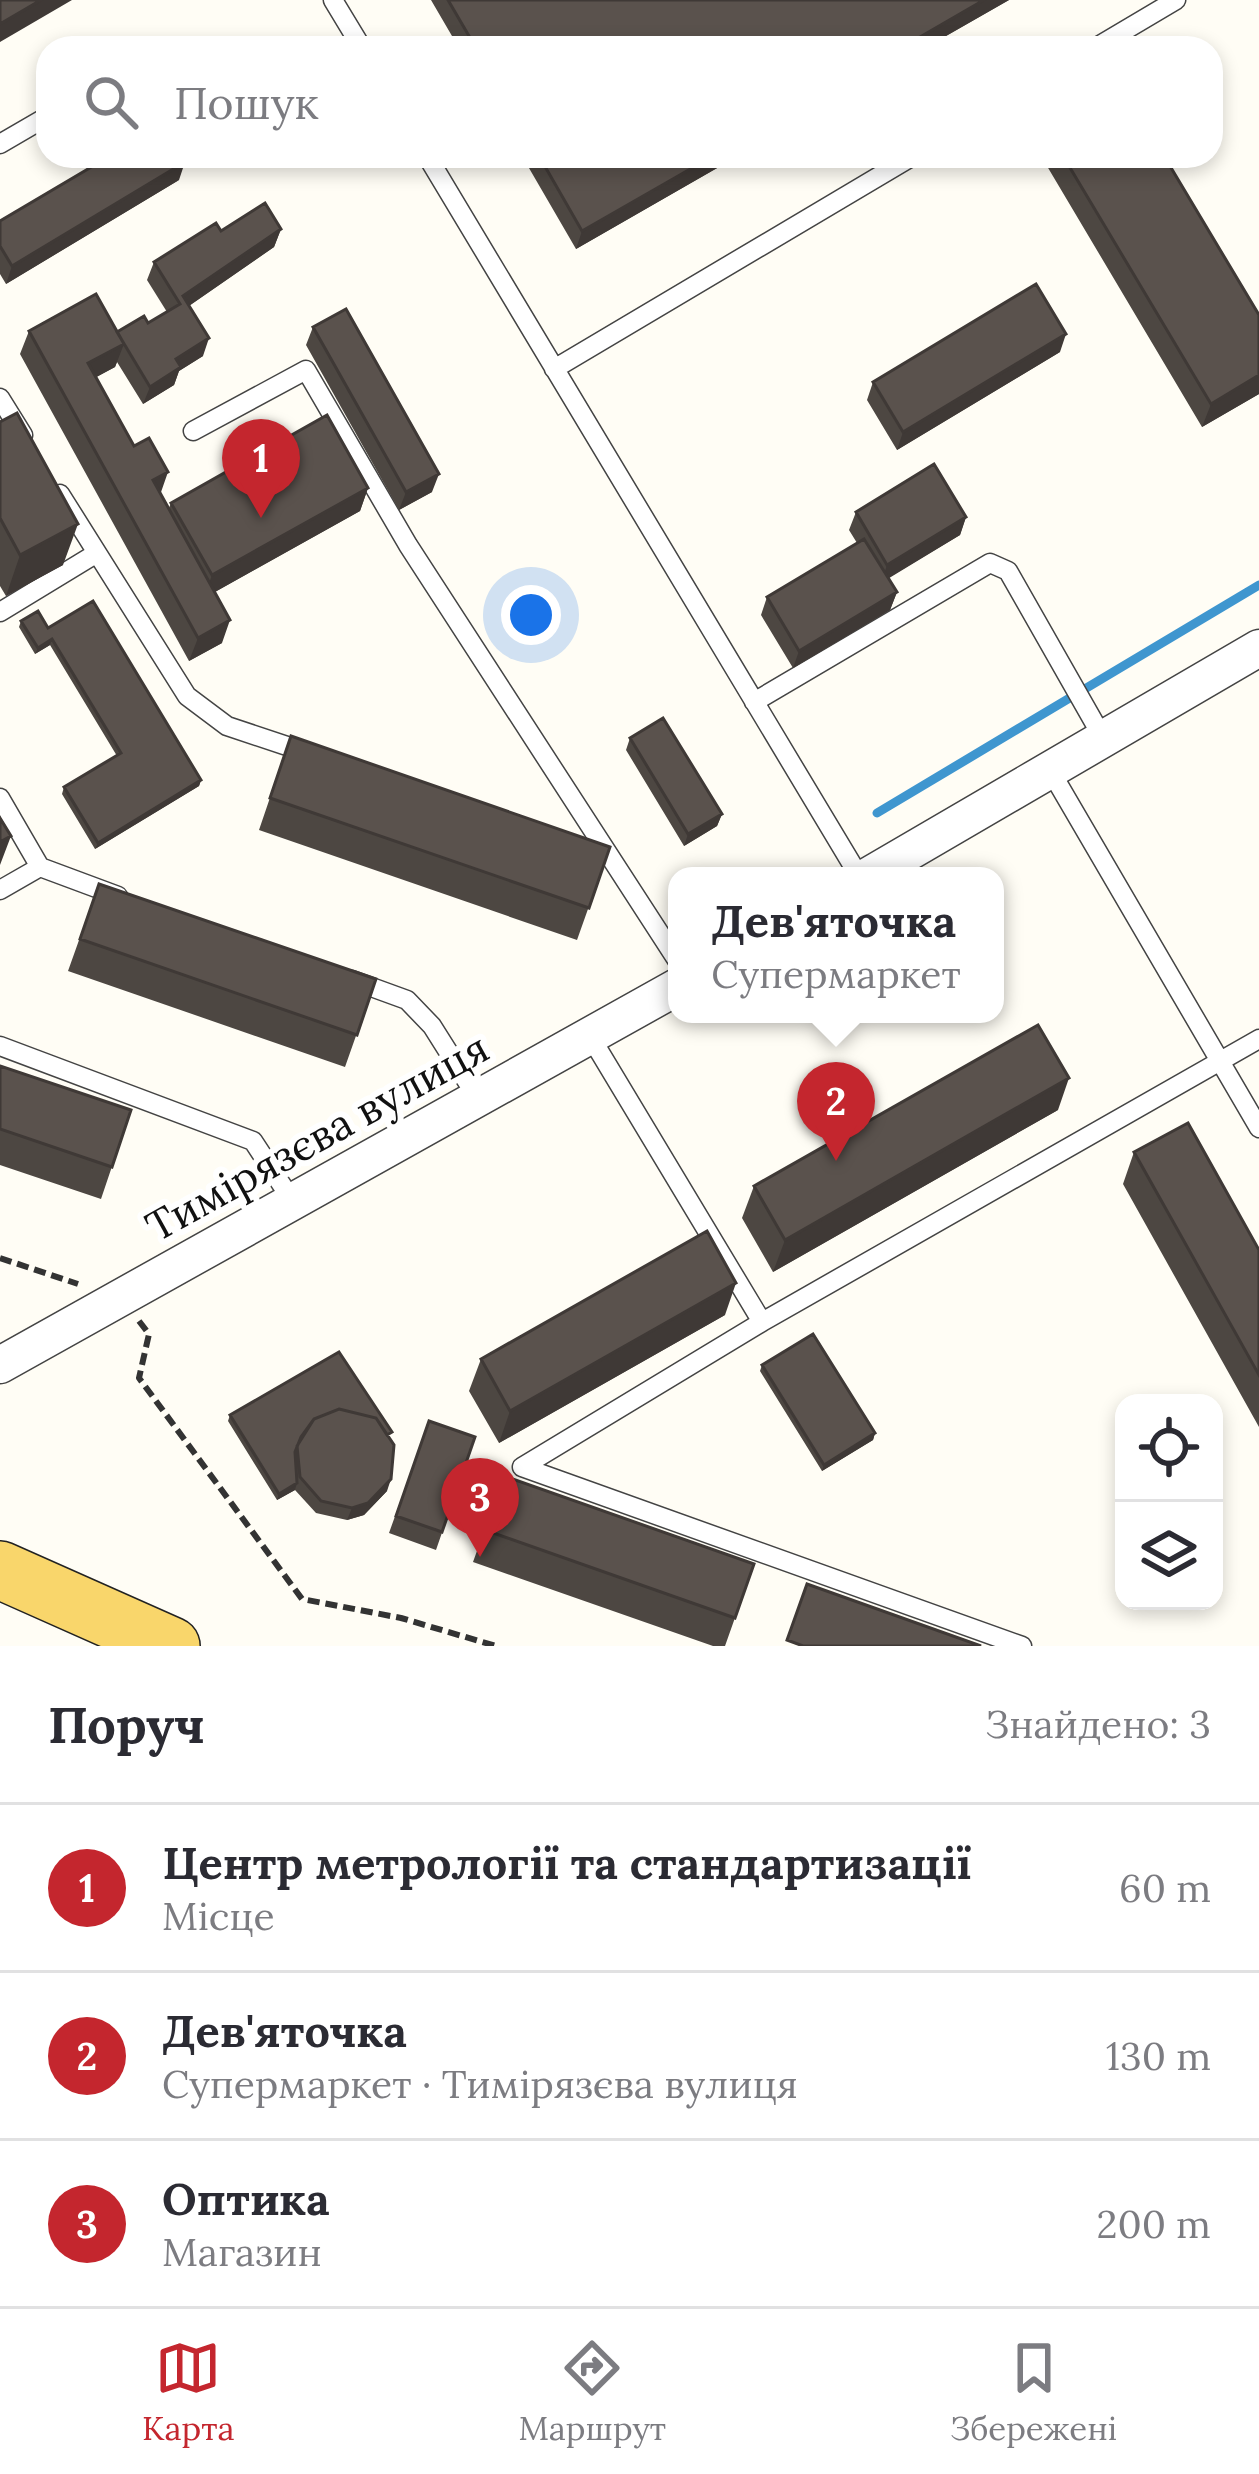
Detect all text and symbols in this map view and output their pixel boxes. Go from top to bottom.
search box [36,36,1223,168]
icon: search [78,69,144,135]
text: Пошук [174,74,319,131]
pin: 1 [222,419,300,518]
your location [501,585,561,645]
popup [668,867,1004,1023]
text: Дев'яточка [711,892,956,949]
text: Супермаркет [711,949,961,999]
street label: Тимірязєва вулиця [136,1020,498,1254]
pin: 2 [797,1062,875,1161]
map controls [1115,1394,1223,1610]
button: locate [1115,1394,1223,1502]
pin: 3 [441,1458,519,1557]
button: layers [1115,1502,1223,1610]
text: Поруч [48,1692,205,1757]
text: Знайдено: 3 [985,1699,1211,1749]
text: Центр метрології та стандартизації [162,1834,971,1891]
text: 1 [79,1863,95,1913]
text: 60 m [1119,1863,1211,1913]
text: Місце [162,1891,275,1941]
text: Дев'яточка [162,2002,407,2059]
text: 2 [77,2031,97,2081]
text: 130 m [1106,2031,1211,2081]
text: Супермаркет · Тимірязєва вулиця [162,2059,798,2109]
text: Оптика [162,2170,330,2227]
text: 3 [76,2199,98,2249]
text: 200 m [1096,2199,1211,2249]
text: Магазин [162,2227,322,2277]
tab: Карта [142,2335,235,2449]
tab: Маршрут [519,2335,666,2449]
tab: Збережені [950,2335,1117,2449]

